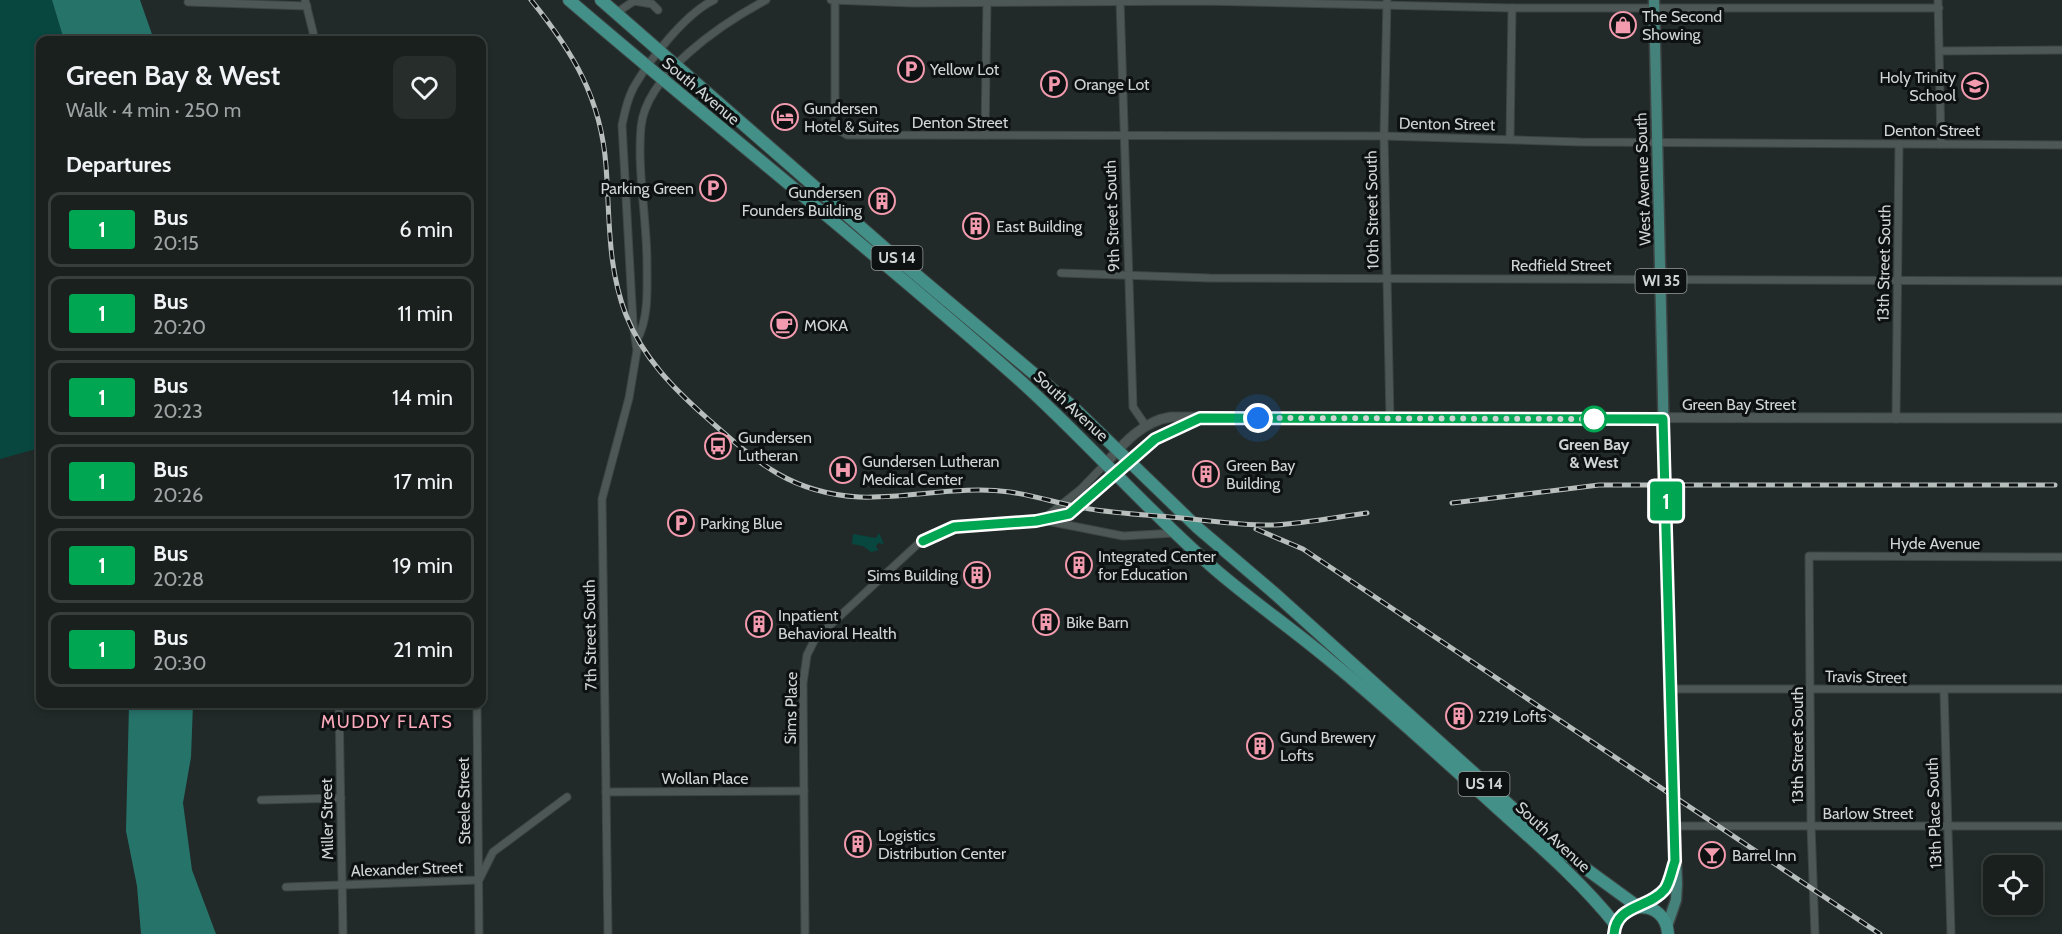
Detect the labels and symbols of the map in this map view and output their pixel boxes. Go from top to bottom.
place label: The Second Showing [1642,7,1722,44]
shop icon: The Second Showing [1608,10,1638,40]
street label: South Avenue [659,53,743,129]
parking icon: Yellow Lot [896,54,926,84]
place label: Yellow Lot [929,60,1000,79]
place label: Holy Trinity School [1879,68,1956,105]
parking icon: Orange Lot [1039,69,1069,99]
school or university icon: Holy Trinity School [1960,71,1990,101]
place label: Orange Lot [1074,75,1150,94]
place label: Gundersen Hotel & Suites [804,99,900,136]
hotel icon: Gundersen Hotel & Suites [770,102,800,132]
street label: West Avenue South [1631,112,1655,246]
street label: Denton Street [912,113,1009,132]
street label: Denton Street [1399,114,1496,134]
street label: Denton Street [1884,121,1981,140]
street label: 10th Street South [1361,150,1383,270]
street label: 9th Street South [1101,160,1123,272]
parking icon: Parking Green [698,173,728,203]
place label: Parking Green [600,179,694,198]
place label: Gundersen Founders Building [742,183,863,220]
building icon: Gundersen Founders Building [867,186,897,216]
street label: 13th Street South [1873,204,1895,322]
building icon: East Building [961,211,991,241]
place label: East Building [996,217,1083,236]
road number: US 14 [872,246,922,270]
street label: Redfield Street [1511,256,1612,275]
road number: WI 35 [1636,269,1686,293]
cafe icon: MOKA [769,310,799,340]
place label: MOKA [804,316,848,335]
street label: South Avenue [1030,367,1112,445]
street label: Green Bay Street [1682,395,1797,414]
your location [1243,403,1273,433]
marker: Green Bay & West [1581,406,1607,432]
place label: Gundersen Lutheran [738,428,812,465]
bus stop icon: Gundersen Lutheran [703,431,733,461]
place label: Green Bay & West [1559,435,1630,472]
place label: Gundersen Lutheran Medical Center [862,452,1000,489]
hospital icon: Gundersen Lutheran Medical Center [828,455,858,485]
place label: Green Bay Building [1226,456,1295,493]
building icon: Green Bay Building [1191,459,1221,489]
line badge: 1 [1646,482,1686,520]
parking icon: Parking Blue [666,508,696,538]
place label: Parking Blue [700,514,783,533]
street label: Hyde Avenue [1890,534,1980,553]
place label: Integrated Center for Education [1098,547,1217,584]
building icon: Integrated Center for Education [1064,550,1094,580]
building icon: Sims Building [962,560,992,590]
place label: Sims Building [867,566,959,585]
street label: 7th Street South [580,579,600,691]
place label: Inpatient Behavioral Health [778,606,897,643]
building icon: Bike Barn [1031,607,1061,637]
building icon: Inpatient Behavioral Health [744,609,774,639]
place label: Bike Barn [1066,613,1129,632]
street label: Travis Street [1825,667,1908,687]
street label: Sims Place [781,671,801,745]
street label: 13th Street South [1788,687,1807,803]
building icon: 2219 Lofts [1444,701,1474,731]
place label: 2219 Lofts [1478,707,1547,726]
district label: MUDDY FLATS [321,711,453,733]
place label: Gund Brewery Lofts [1280,728,1376,765]
building icon: Gund Brewery Lofts [1245,731,1275,761]
street label: Steele Street [454,757,474,845]
street label: 13th Place South [1923,757,1945,869]
street label: Wollan Place [662,769,748,788]
road number: US 14 [1458,772,1510,796]
street label: Miller Street [317,777,337,860]
street label: South Avenue [1512,798,1594,876]
street label: Barlow Street [1822,804,1914,823]
place label: Logistics Distribution Center [878,826,1007,863]
building icon: Logistics Distribution Center [843,829,873,859]
bar icon: Barrel Inn [1697,840,1727,870]
place label: Barrel Inn [1732,846,1797,865]
street label: Alexander Street [350,858,464,880]

